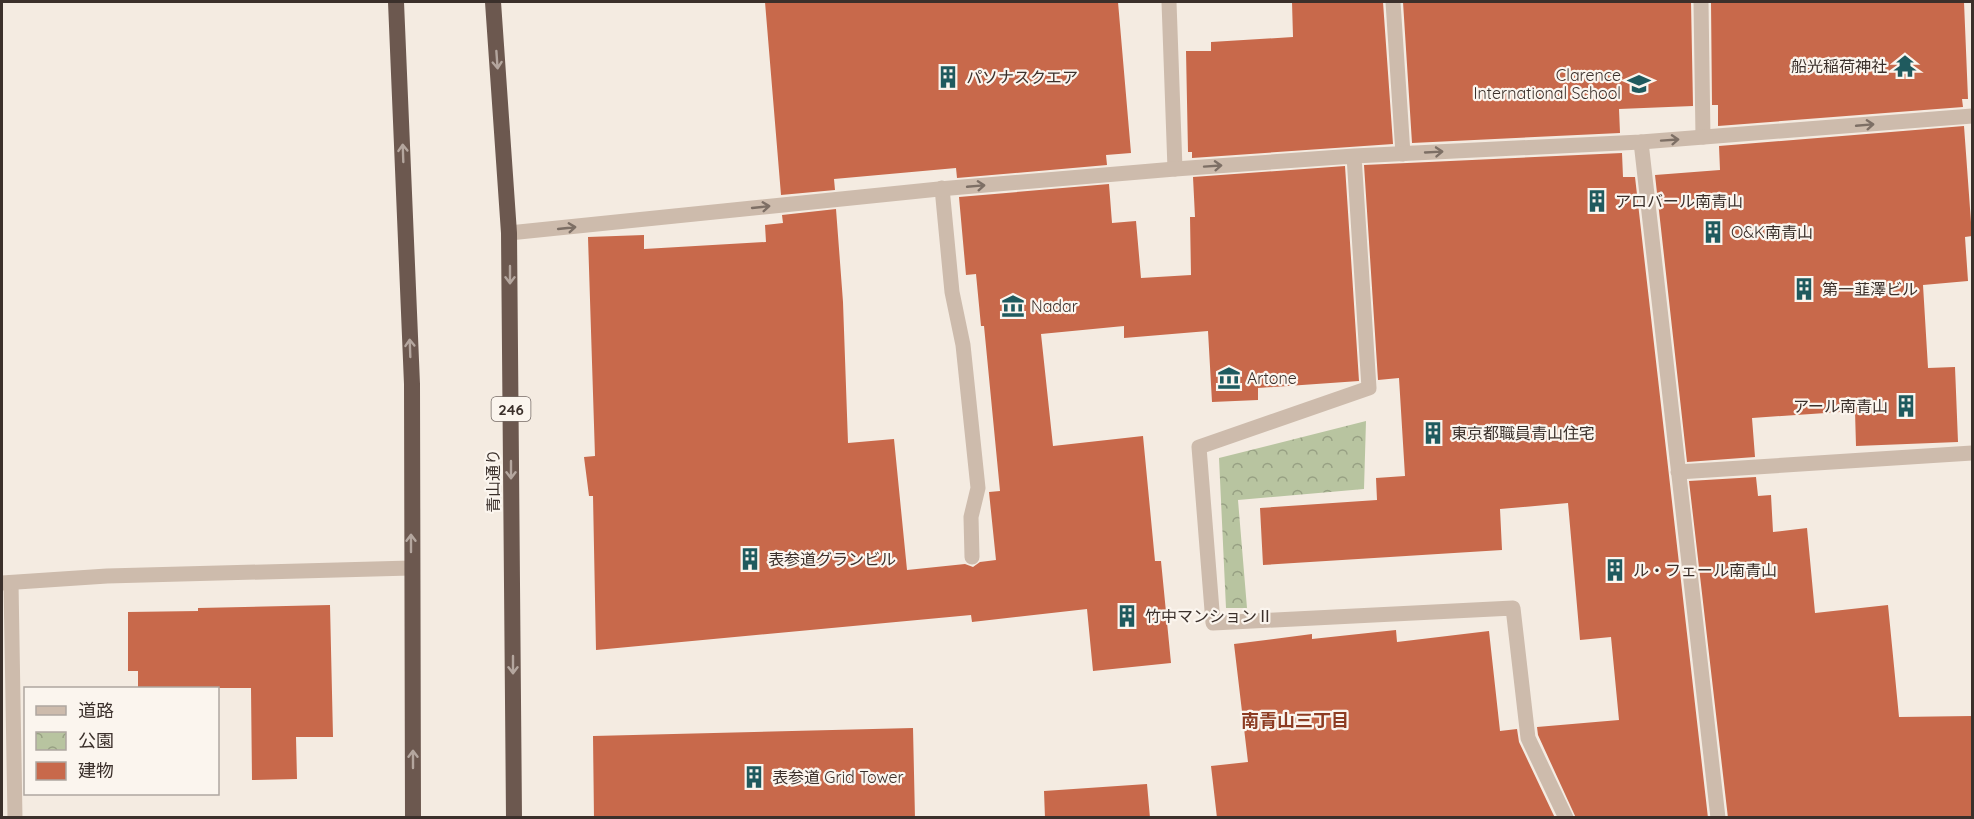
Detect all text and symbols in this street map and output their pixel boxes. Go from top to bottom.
one-way arrow [492,49,503,69]
temple icon: 船光稲荷神社 [1892,53,1918,79]
place label: 船光稲荷神社 [1791,56,1887,76]
building icon: パソナスクエア [935,64,961,90]
place label: Clarence International School [1473,65,1621,103]
place label: パソナスクエア [966,67,1078,87]
school or university icon: Clarence International School [1626,71,1652,97]
one-way arrow [1854,119,1874,130]
one-way arrow [1660,134,1680,145]
one-way arrow [397,144,408,164]
one-way arrow [1423,147,1443,158]
one-way arrow [1202,160,1222,171]
one-way arrow [966,180,986,191]
building icon: アロバール南青山 [1584,188,1610,214]
place label: アロバール南青山 [1615,191,1743,211]
one-way arrow [751,201,771,212]
building icon: O&K南青山 [1700,219,1726,245]
one-way arrow [557,222,577,233]
place label: O&K南青山 [1731,222,1813,242]
one-way arrow [504,265,516,285]
building icon: 第一韮澤ビル [1791,276,1817,302]
place label: 第一韮澤ビル [1822,279,1918,299]
museum icon: Nadar [1000,293,1026,319]
place label: Nadar [1031,296,1078,316]
one-way arrow [405,339,416,359]
museum icon: Artone [1216,365,1242,391]
place label: Artone [1247,368,1297,388]
building icon: アール南青山 [1893,393,1919,419]
place label: アール南青山 [1793,396,1888,416]
road number: 246 [492,397,530,421]
building icon: 東京都職員青山住宅 [1420,420,1446,446]
place label: 東京都職員青山住宅 [1451,423,1595,443]
street label: 青山通り [483,449,503,513]
one-way arrow [505,460,517,480]
one-way arrow [405,534,417,554]
building icon: 表参道グランビル [737,546,763,572]
place label: 表参道グランビル [768,549,896,569]
building icon: ル・フェール南青山 [1602,557,1628,583]
place label: ル・フェール南青山 [1633,560,1777,580]
building icon: 竹中マンションⅡ [1114,603,1140,629]
place label: 竹中マンションⅡ [1145,606,1273,626]
one-way arrow [507,655,519,675]
legend [24,687,219,795]
text: 道路 [78,699,114,722]
district label: 南青山三丁目 [1241,709,1349,732]
text: 公園 [78,729,114,752]
one-way arrow [407,750,419,770]
text: 建物 [78,759,114,782]
building icon: 表参道 Grid Tower [741,764,767,790]
place label: 表参道 Grid Tower [772,767,904,787]

